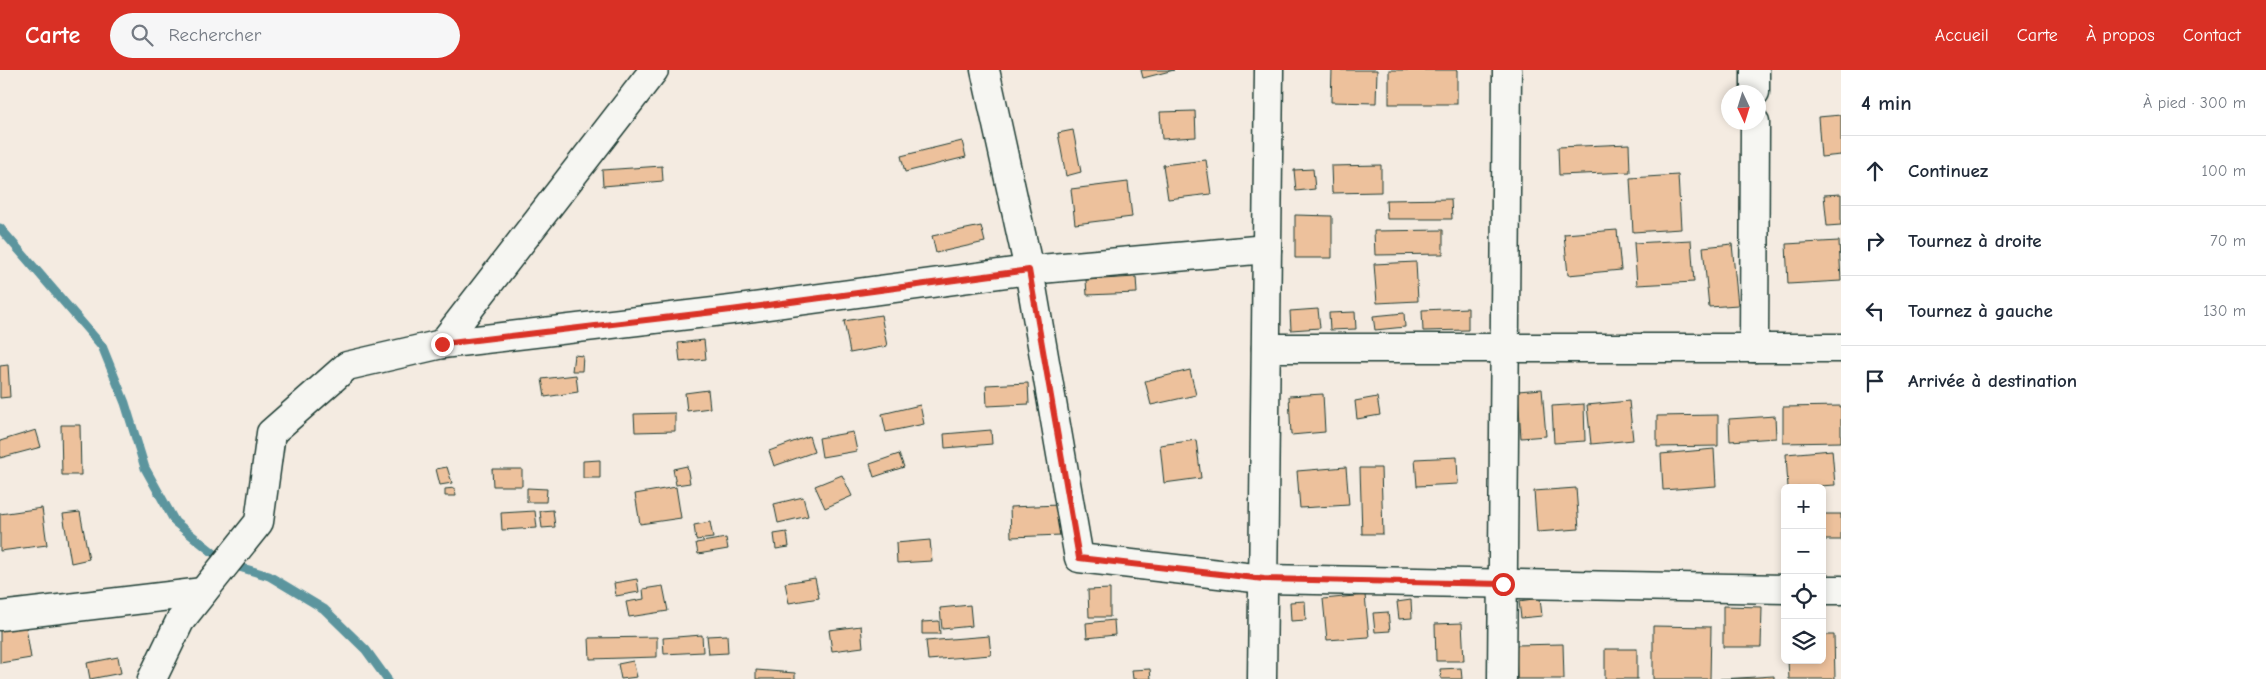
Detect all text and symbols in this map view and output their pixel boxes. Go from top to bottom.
search box [110,13,460,58]
text: Carte [25,21,80,49]
icon: search [128,21,156,49]
text: Rechercher [168,24,261,46]
text: Accueil [1935,25,1989,46]
text: Carte [2017,25,2058,46]
text: À propos [2086,25,2155,46]
text: Contact [2183,25,2241,46]
north arrow [1721,85,1766,130]
text: 4 min [1861,91,1912,115]
text: À pied · 300 m [2143,94,2246,112]
icon: ahead [1861,157,1889,185]
text: Continuez [1908,160,1988,182]
text: 100 m [2202,162,2246,180]
icon: right [1861,227,1889,255]
text: Tournez à droite [1908,230,2042,252]
text: 70 m [2210,232,2246,250]
icon: left [1861,297,1889,325]
text: Tournez à gauche [1908,300,2053,322]
text: 130 m [2203,302,2246,320]
route end [431,333,454,356]
icon: arrive [1861,367,1889,395]
text: Arrivée à destination [1908,370,2077,392]
map controls [1781,484,1826,664]
button: + [1781,484,1826,529]
button: − [1781,529,1826,574]
route start [1492,573,1515,596]
button: locate [1781,574,1826,619]
button: layers [1781,619,1826,664]

